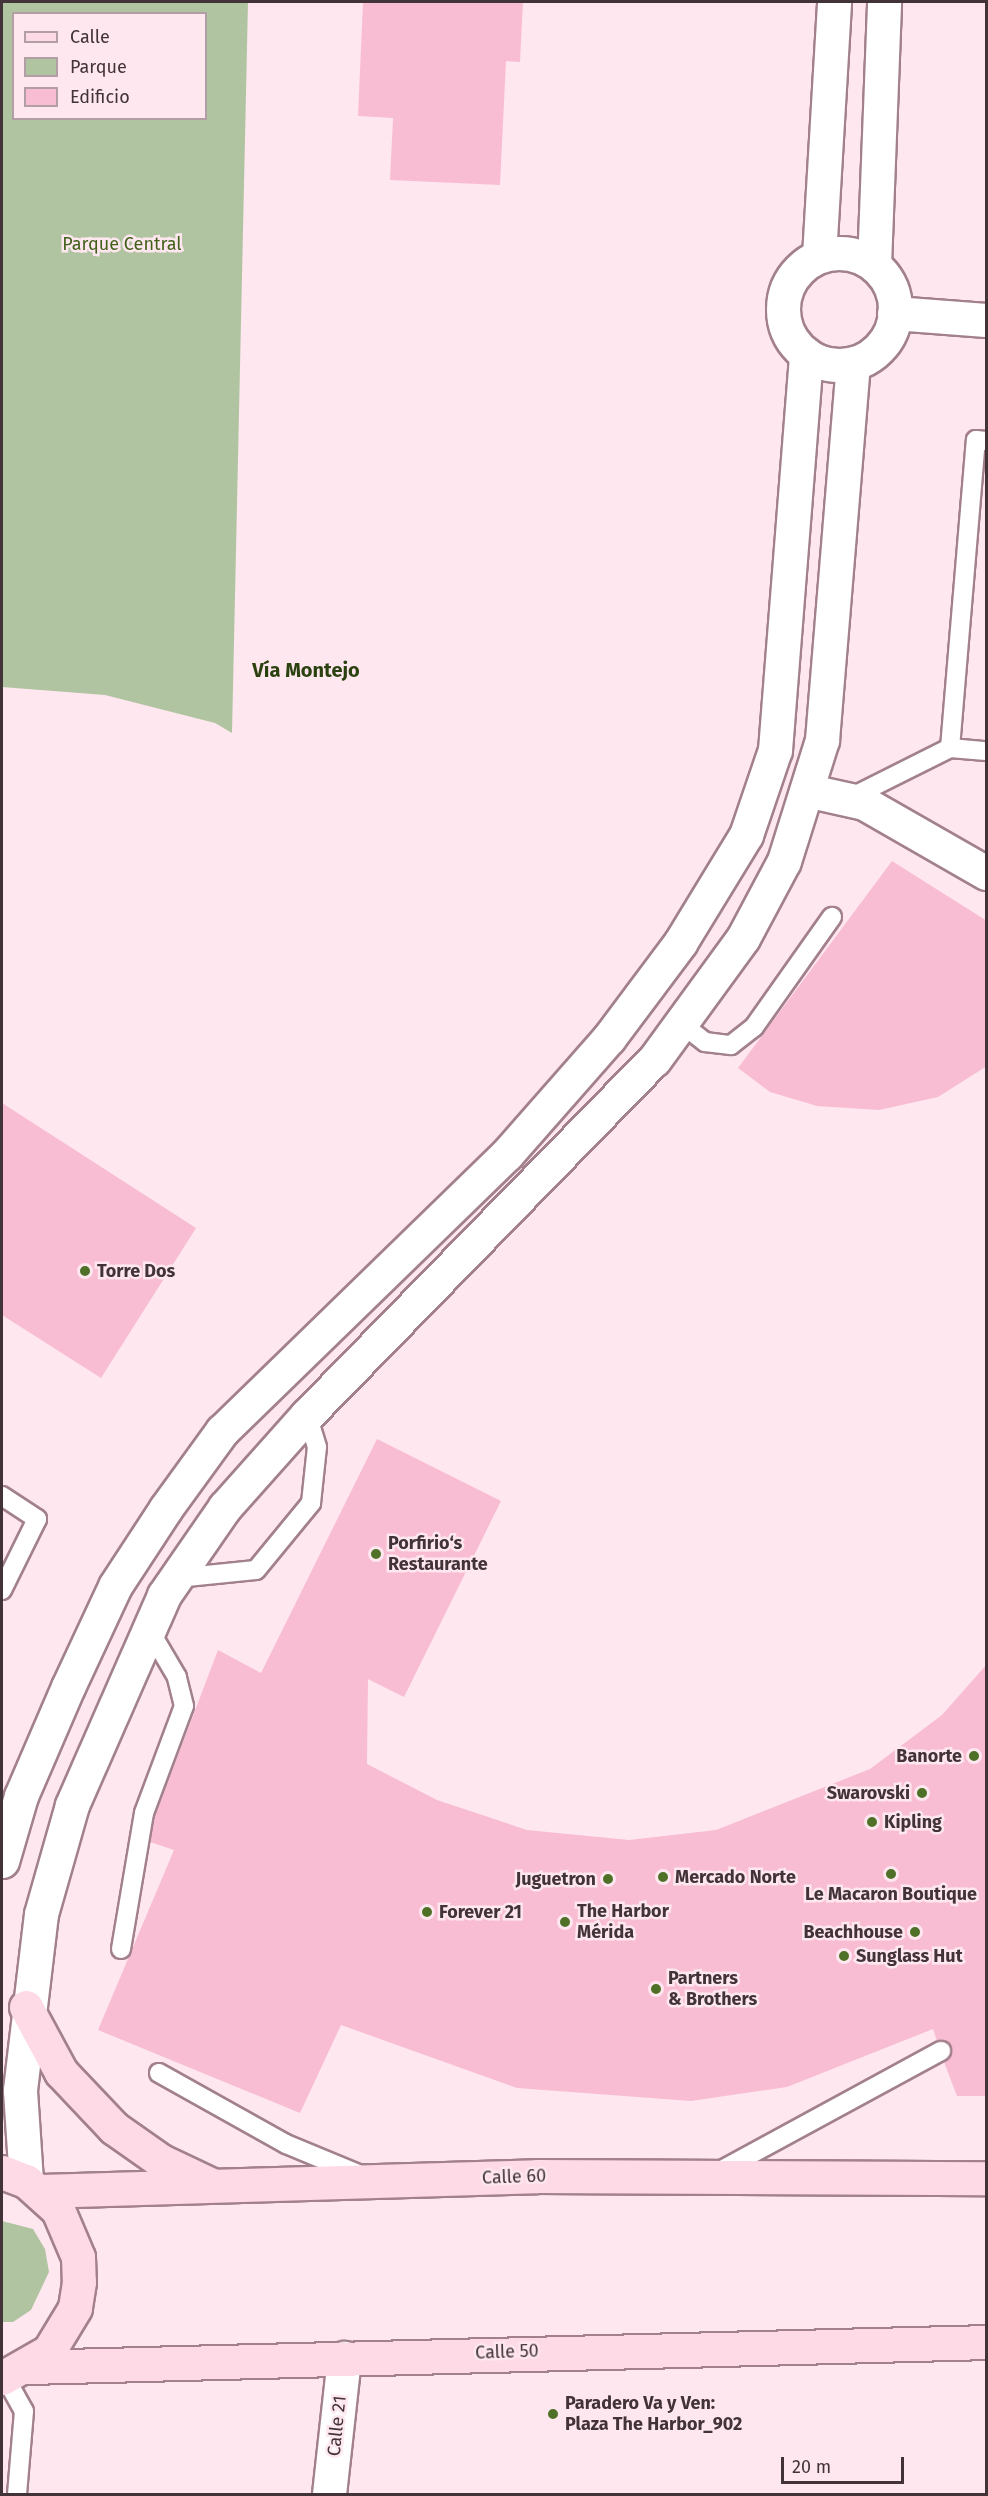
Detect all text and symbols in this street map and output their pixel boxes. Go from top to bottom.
legend [12,12,207,120]
text: Calle [70,26,110,48]
text: Parque [70,56,127,78]
text: Edificio [70,86,130,108]
park label: Parque Central [62,233,182,255]
district label: Vía Montejo [252,658,360,682]
place label: Torre Dos [97,1260,175,1282]
marker: Torre Dos [78,1264,92,1278]
place label: Porfirio‘s Restaurante [388,1533,488,1576]
marker: Porfirio‘s Restaurante [369,1547,383,1561]
place label: Banorte [896,1745,962,1767]
marker: Banorte [967,1749,981,1763]
place label: Swarovski [827,1782,910,1804]
marker: Swarovski [915,1786,929,1800]
place label: Kipling [884,1811,942,1833]
marker: Kipling [865,1815,879,1829]
place label: Mercado Norte [675,1866,796,1888]
marker: Le Macaron Boutique [884,1867,898,1881]
place label: Juguetron [516,1868,596,1890]
marker: Mercado Norte [656,1870,670,1884]
marker: Juguetron [601,1872,615,1886]
place label: Le Macaron Boutique [805,1883,977,1905]
place label: Forever 21 [439,1901,522,1923]
place label: The Harbor Mérida [577,1901,669,1944]
marker: Forever 21 [420,1905,434,1919]
marker: The Harbor Mérida [558,1915,572,1929]
place label: Beachhouse [803,1921,903,1943]
marker: Beachhouse [908,1925,922,1939]
place label: Sunglass Hut [856,1945,963,1967]
marker: Sunglass Hut [837,1949,851,1963]
place label: Partners & Brothers [668,1968,757,2010]
marker: Partners & Brothers [649,1982,663,1996]
street label: Calle 60 [482,2165,546,2189]
street label: Calle 50 [475,2340,539,2364]
place label: Paradero Va y Ven: Plaza The Harbor_902 [565,2393,742,2436]
street label: Calle 21 [323,2395,351,2457]
marker: Paradero Va y Ven: Plaza The Harbor_902 [546,2407,560,2421]
scale bar [784,2445,907,2483]
text: 20 m [792,2456,831,2478]

